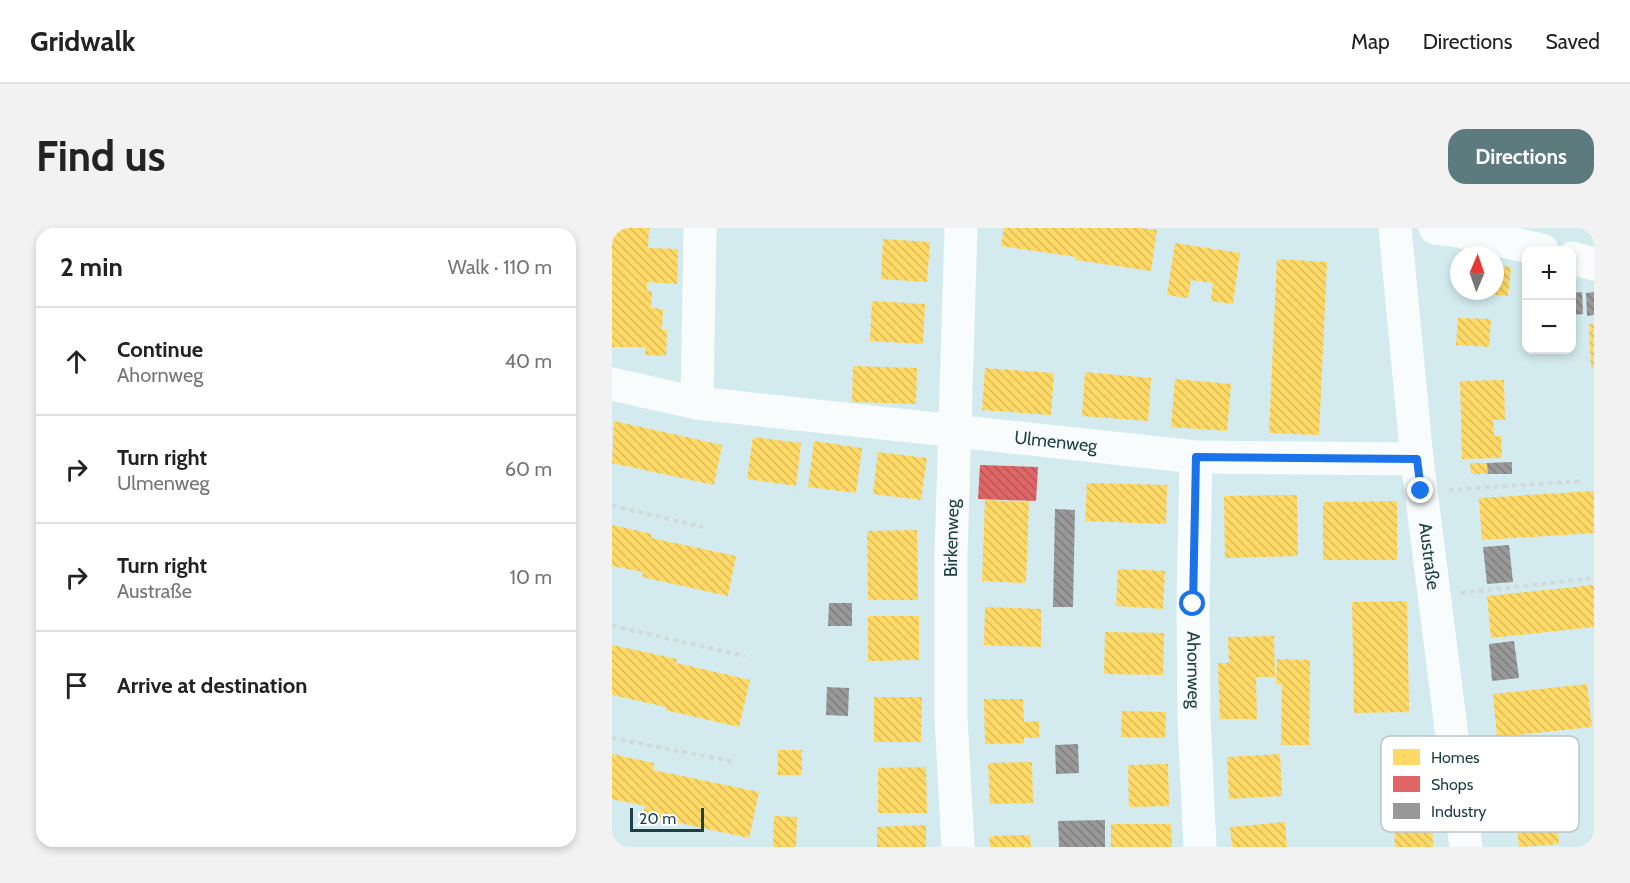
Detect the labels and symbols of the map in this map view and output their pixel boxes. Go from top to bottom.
north arrow [1450,246,1504,300]
street label: Ulmenweg [1013,426,1099,457]
route end [1407,477,1433,503]
street label: Birkenweg [940,498,964,577]
street label: Austraße [1414,521,1444,591]
route start [1179,590,1205,616]
street label: Ahornweg [1182,631,1205,710]
legend [1381,736,1579,832]
text: Homes [1431,748,1480,767]
text: Shops [1431,775,1474,794]
text: Industry [1431,802,1486,821]
scale bar [630,805,704,832]

